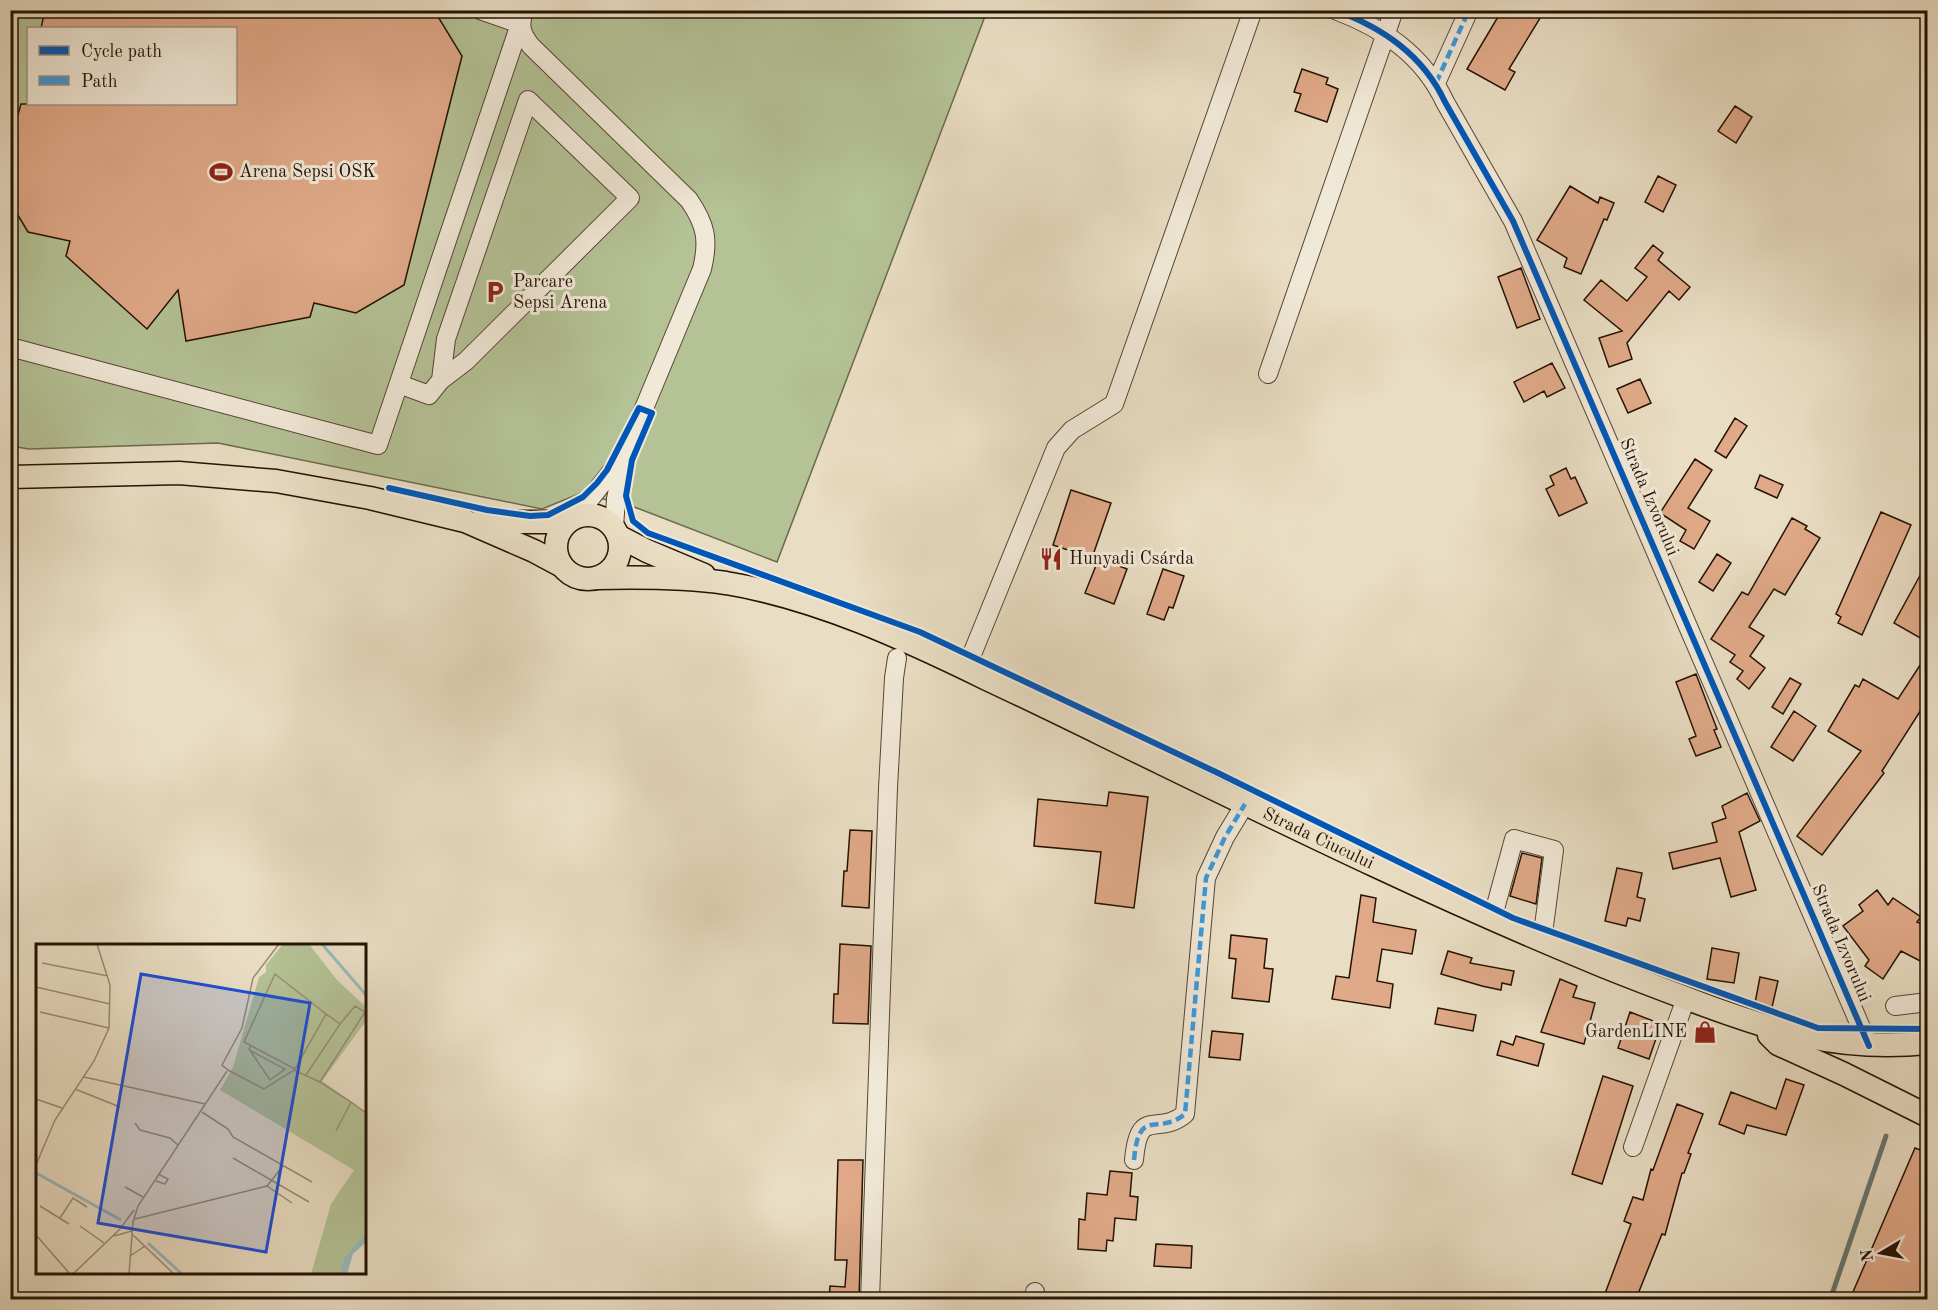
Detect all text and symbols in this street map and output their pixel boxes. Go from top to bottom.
legend [27,27,237,105]
text: Cycle path [81,43,162,61]
text: Path [81,73,118,91]
sports icon: Arena Sepsi OSK [208,159,234,185]
place label: Arena Sepsi OSK [239,163,376,181]
place label: Parcare Sepsi Arena [513,273,608,312]
parking icon: Parcare Sepsi Arena [482,279,508,305]
street label: Strada Izvorului [1616,435,1682,559]
restaurant icon: Hunyadi Csárda [1038,546,1064,572]
place label: Hunyadi Csárda [1069,550,1194,568]
street label: Strada Ciucului [1260,805,1377,873]
street label: Strada Izvorului [1808,881,1874,1005]
inset map [36,944,366,1274]
shop icon: GardenLINE [1692,1019,1718,1045]
place label: GardenLINE [1585,1023,1687,1041]
north arrow [1851,1223,1911,1283]
text: N [1859,1247,1877,1263]

